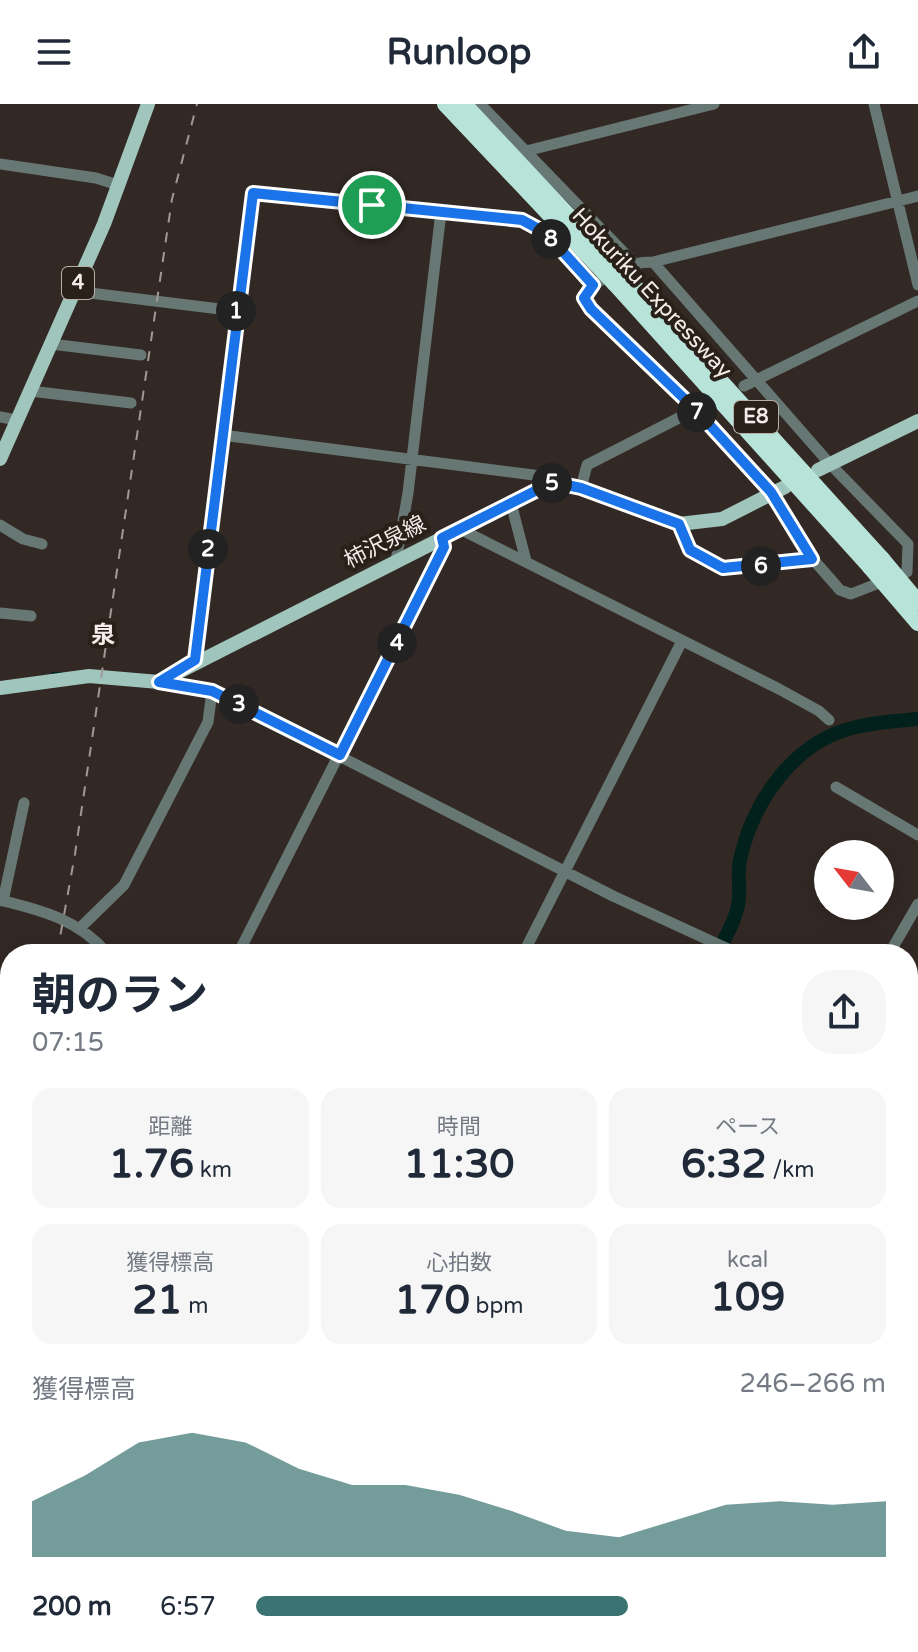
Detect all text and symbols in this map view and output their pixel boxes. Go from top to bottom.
icon: menu [32,30,76,74]
icon: share [842,30,886,74]
text: Runloop [387,31,531,74]
pin [338,171,406,239]
icon: arrive [350,183,394,227]
street label: Hokuriku Expressway [567,203,738,383]
pin: 8 [531,219,571,259]
text: 8 [544,226,558,252]
road number: 4 [62,267,94,299]
pin: 1 [216,291,256,331]
text: 1 [229,298,243,324]
pin: 7 [677,392,717,432]
text: 7 [690,399,704,425]
road number: E8 [734,401,778,433]
pin: 5 [532,463,572,503]
text: 5 [545,470,559,496]
street label: 柿沢泉線 [340,510,430,574]
pin: 2 [188,529,228,569]
text: 2 [201,536,215,562]
pin: 6 [741,546,781,586]
text: 6 [754,553,768,579]
district label: 泉 [91,621,115,650]
pin: 4 [377,623,417,663]
text: 4 [390,630,404,656]
pin: 3 [219,684,259,724]
text: 3 [232,691,246,717]
north arrow [814,840,894,920]
map controls [814,840,894,920]
text: 朝のラン [32,970,208,1023]
button: share [802,970,886,1054]
text: 07:15 [32,1027,104,1058]
text: 距離 [148,1114,192,1140]
text: 時間 [437,1114,481,1140]
text: ペース [715,1114,780,1140]
text: 1.76 [109,1140,194,1188]
text: 11:30 [404,1140,514,1188]
text: 6:32 [681,1140,767,1188]
text: km [194,1157,232,1183]
text: /km [767,1157,814,1183]
text: kcal [727,1247,768,1273]
text: 獲得標高 [126,1250,214,1276]
text: 心拍数 [426,1250,492,1276]
text: 109 [710,1273,785,1321]
text: 21 [132,1276,182,1324]
text: 170 [394,1276,470,1324]
text: m [182,1293,208,1319]
text: bpm [470,1293,524,1319]
text: 246–266 m [740,1368,886,1399]
text: 獲得標高 [32,1374,136,1405]
text: 200 m [32,1591,112,1622]
text: 6:57 [160,1591,216,1622]

